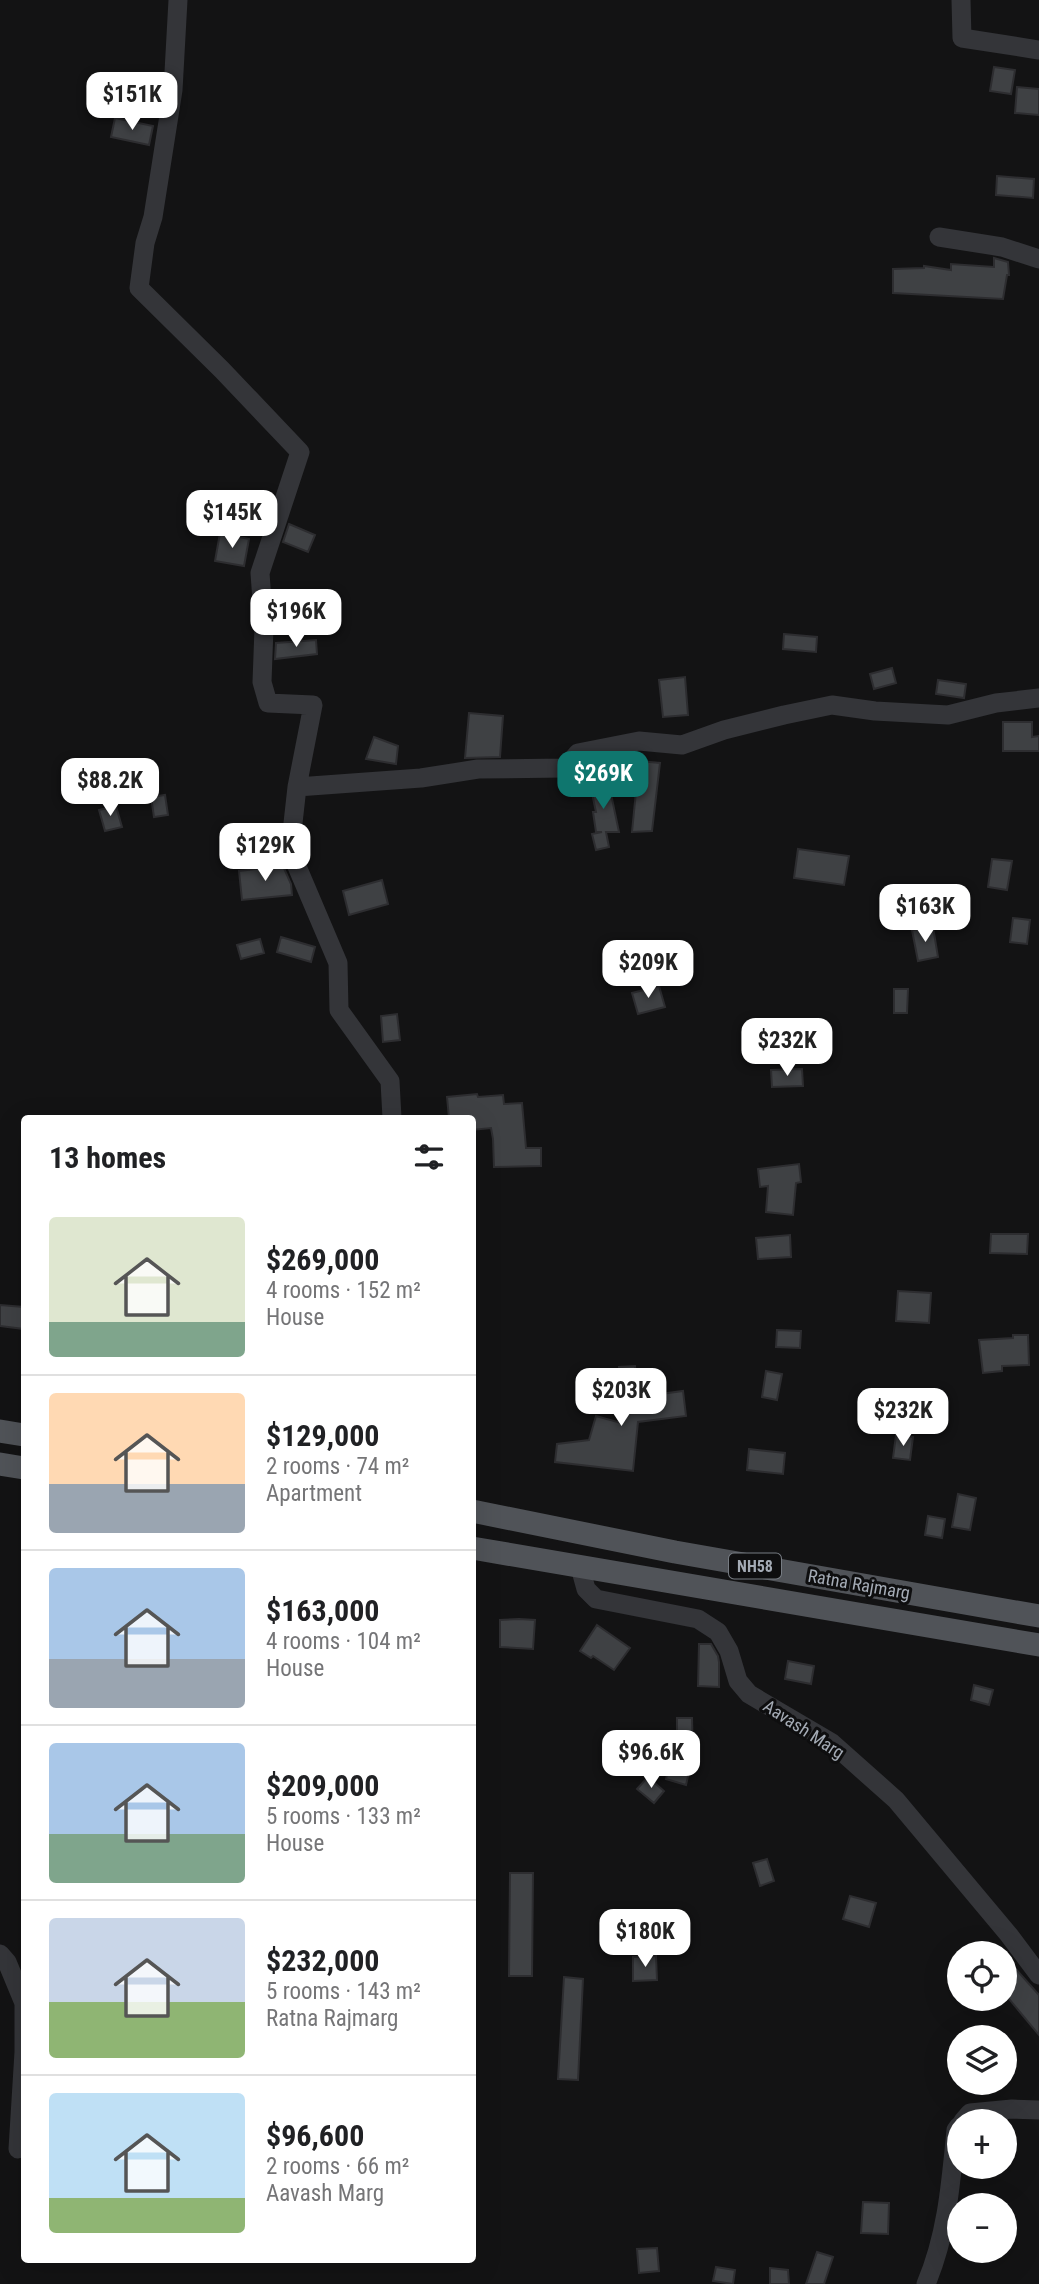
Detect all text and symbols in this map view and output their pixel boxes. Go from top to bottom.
pin: $151K [83,72,181,132]
text: $151K [102,81,162,108]
pin: $145K [183,490,281,550]
text: $145K [202,499,262,526]
pin: $196K [247,590,345,649]
text: $196K [266,598,326,625]
pin: $269K [554,752,652,811]
pin: $88.2K [53,758,167,818]
text: $269K [573,760,633,787]
text: $88.2K [77,767,143,794]
pin: $129K [216,824,314,883]
text: $129K [235,832,295,859]
pin: $163K [876,884,974,944]
text: $163K [895,893,955,920]
pin: $209K [599,940,697,1000]
text: $209K [618,949,678,976]
pin: $232K [738,1018,836,1078]
text: $232K [757,1027,817,1054]
icon: filters [410,1138,448,1176]
text: 13 homes [49,1140,166,1175]
text: $269,000 [266,1242,379,1277]
icon: home [105,1245,189,1329]
text: 4 rooms · 152 m² [266,1277,421,1304]
text: House [266,1304,324,1331]
pin: $203K [572,1368,670,1428]
text: $203K [591,1377,651,1404]
pin: $232K [854,1388,952,1448]
text: $232K [873,1397,933,1424]
text: $129,000 [266,1418,379,1453]
icon: home [105,1421,189,1505]
text: 2 rooms · 74 m² [266,1453,409,1480]
text: Apartment [266,1480,362,1507]
road number: NH58 [729,1554,781,1578]
street label: Ratna Rajmarg [806,1565,912,1603]
text: $163,000 [266,1593,379,1628]
icon: home [105,1596,189,1680]
text: 4 rooms · 104 m² [266,1628,421,1655]
text: House [266,1655,324,1682]
street label: Aavash Marg [759,1695,849,1763]
pin: $96.6K [594,1730,708,1790]
text: $96.6K [618,1739,684,1766]
text: $209,000 [266,1768,379,1803]
icon: home [105,1771,189,1855]
text: 5 rooms · 133 m² [266,1803,421,1830]
text: House [266,1830,324,1857]
pin: $180K [596,1910,694,1969]
text: $180K [615,1918,675,1945]
map controls [947,1941,1017,2263]
button: locate [947,1941,1017,2011]
text: $232,000 [266,1943,379,1978]
icon: home [105,1946,189,2030]
text: 5 rooms · 143 m² [266,1978,421,2005]
text: Ratna Rajmarg [266,2005,398,2032]
button: layers [947,2025,1017,2095]
button: + [947,2109,1017,2179]
text: $96,600 [266,2118,364,2153]
icon: home [105,2121,189,2205]
text: 2 rooms · 66 m² [266,2153,409,2180]
text: Aavash Marg [266,2180,384,2207]
button: − [947,2193,1017,2263]

